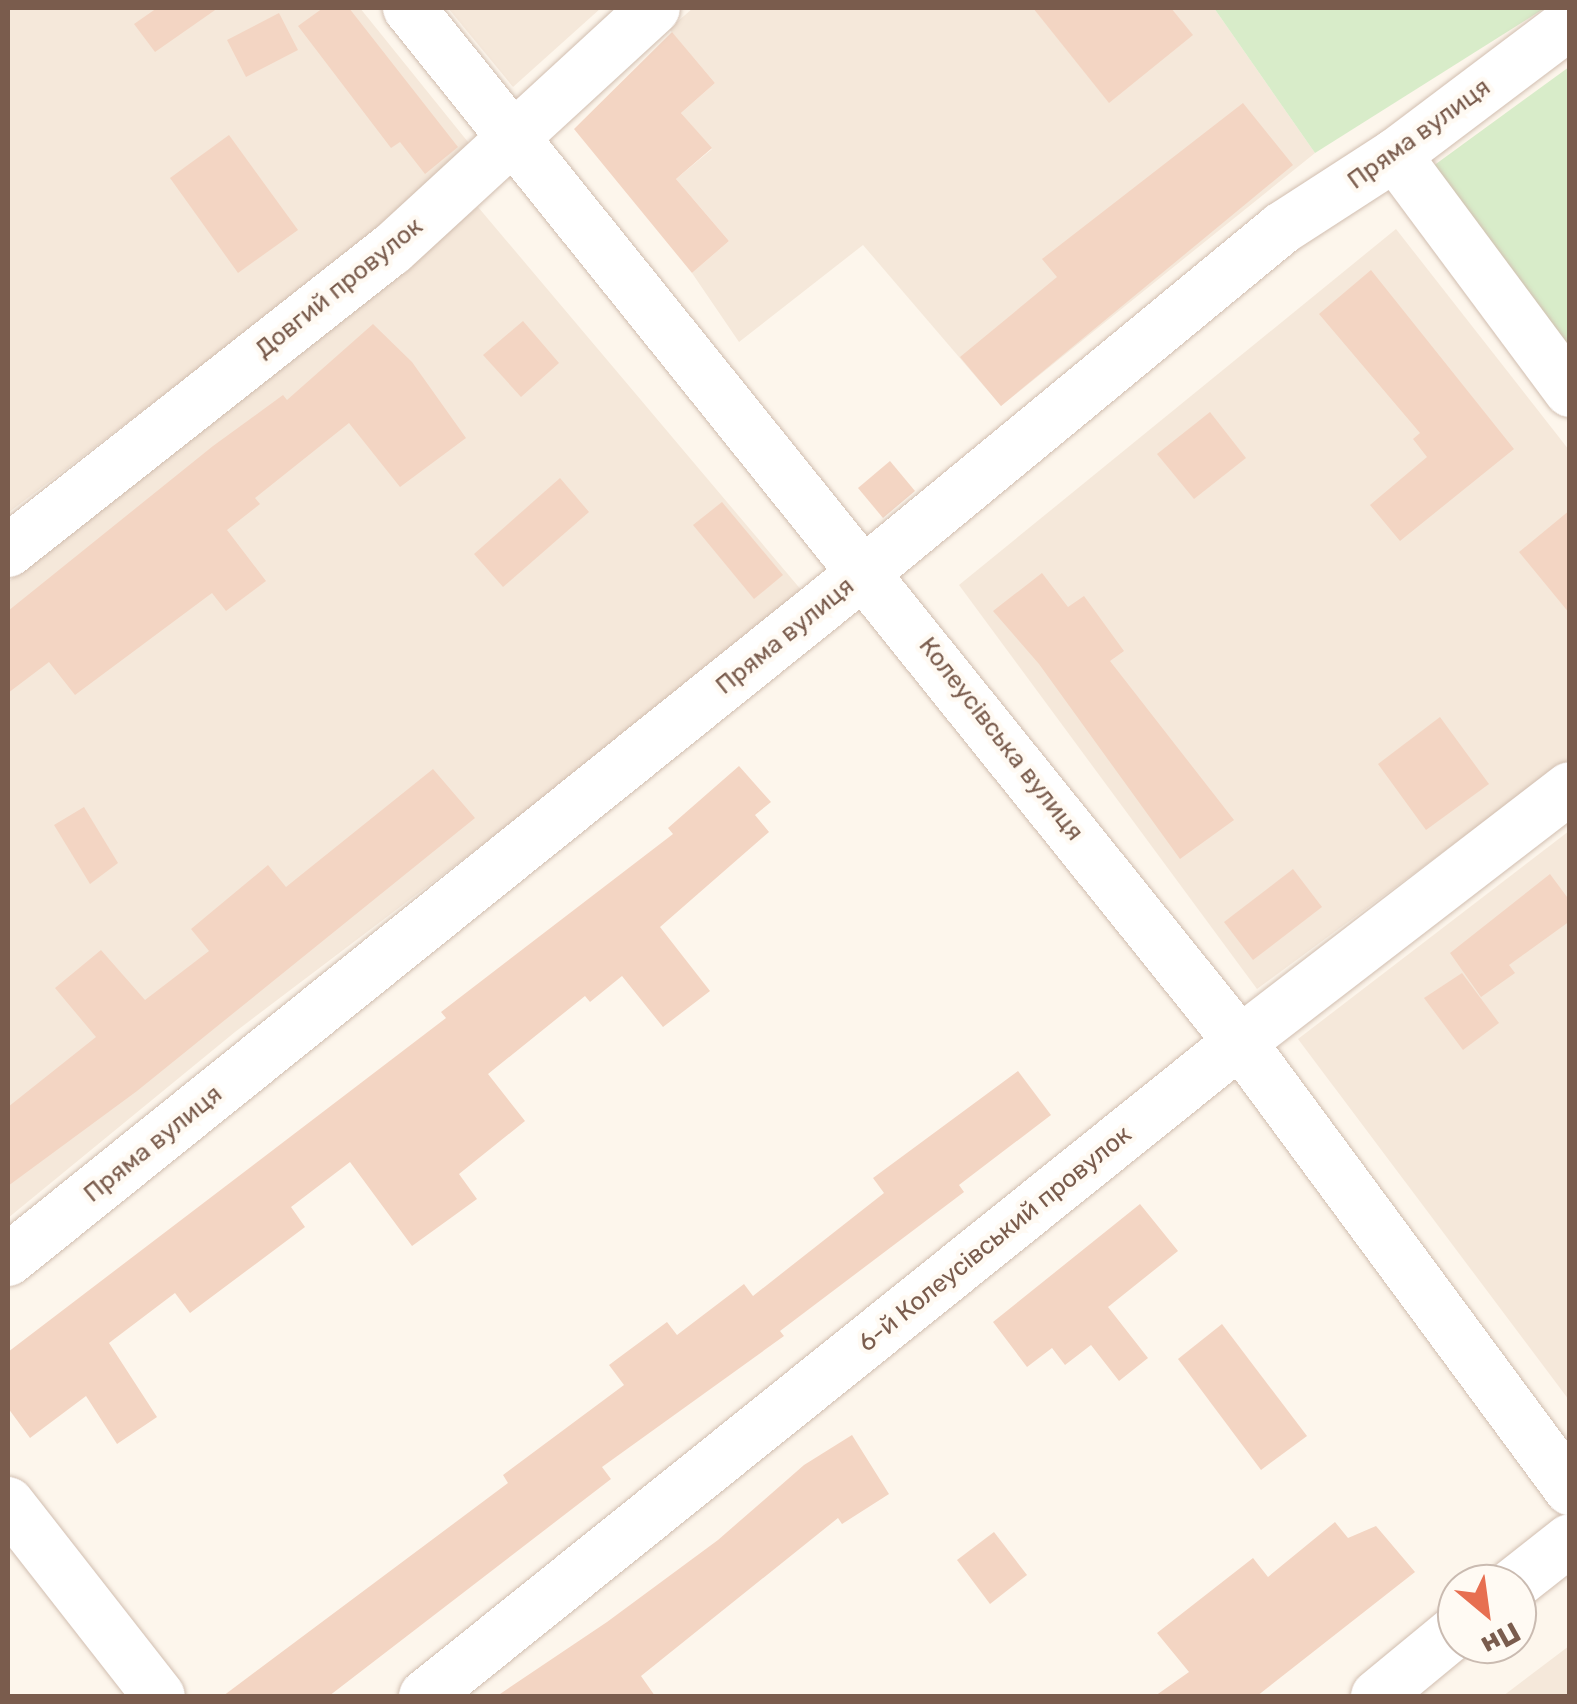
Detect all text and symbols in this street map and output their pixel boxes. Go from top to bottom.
street label: Пряма вулиця [1342,72,1496,196]
street label: Довгий провулок [249,211,429,365]
street label: Пряма вулиця [710,571,860,701]
street label: Колеусівська вулиця [912,631,1090,847]
street label: Пряма вулиця [78,1079,228,1209]
street label: 6-й Колеусівський провулок [852,1120,1138,1358]
north arrow [1437,1564,1537,1664]
text: Пн [1476,1615,1526,1663]

